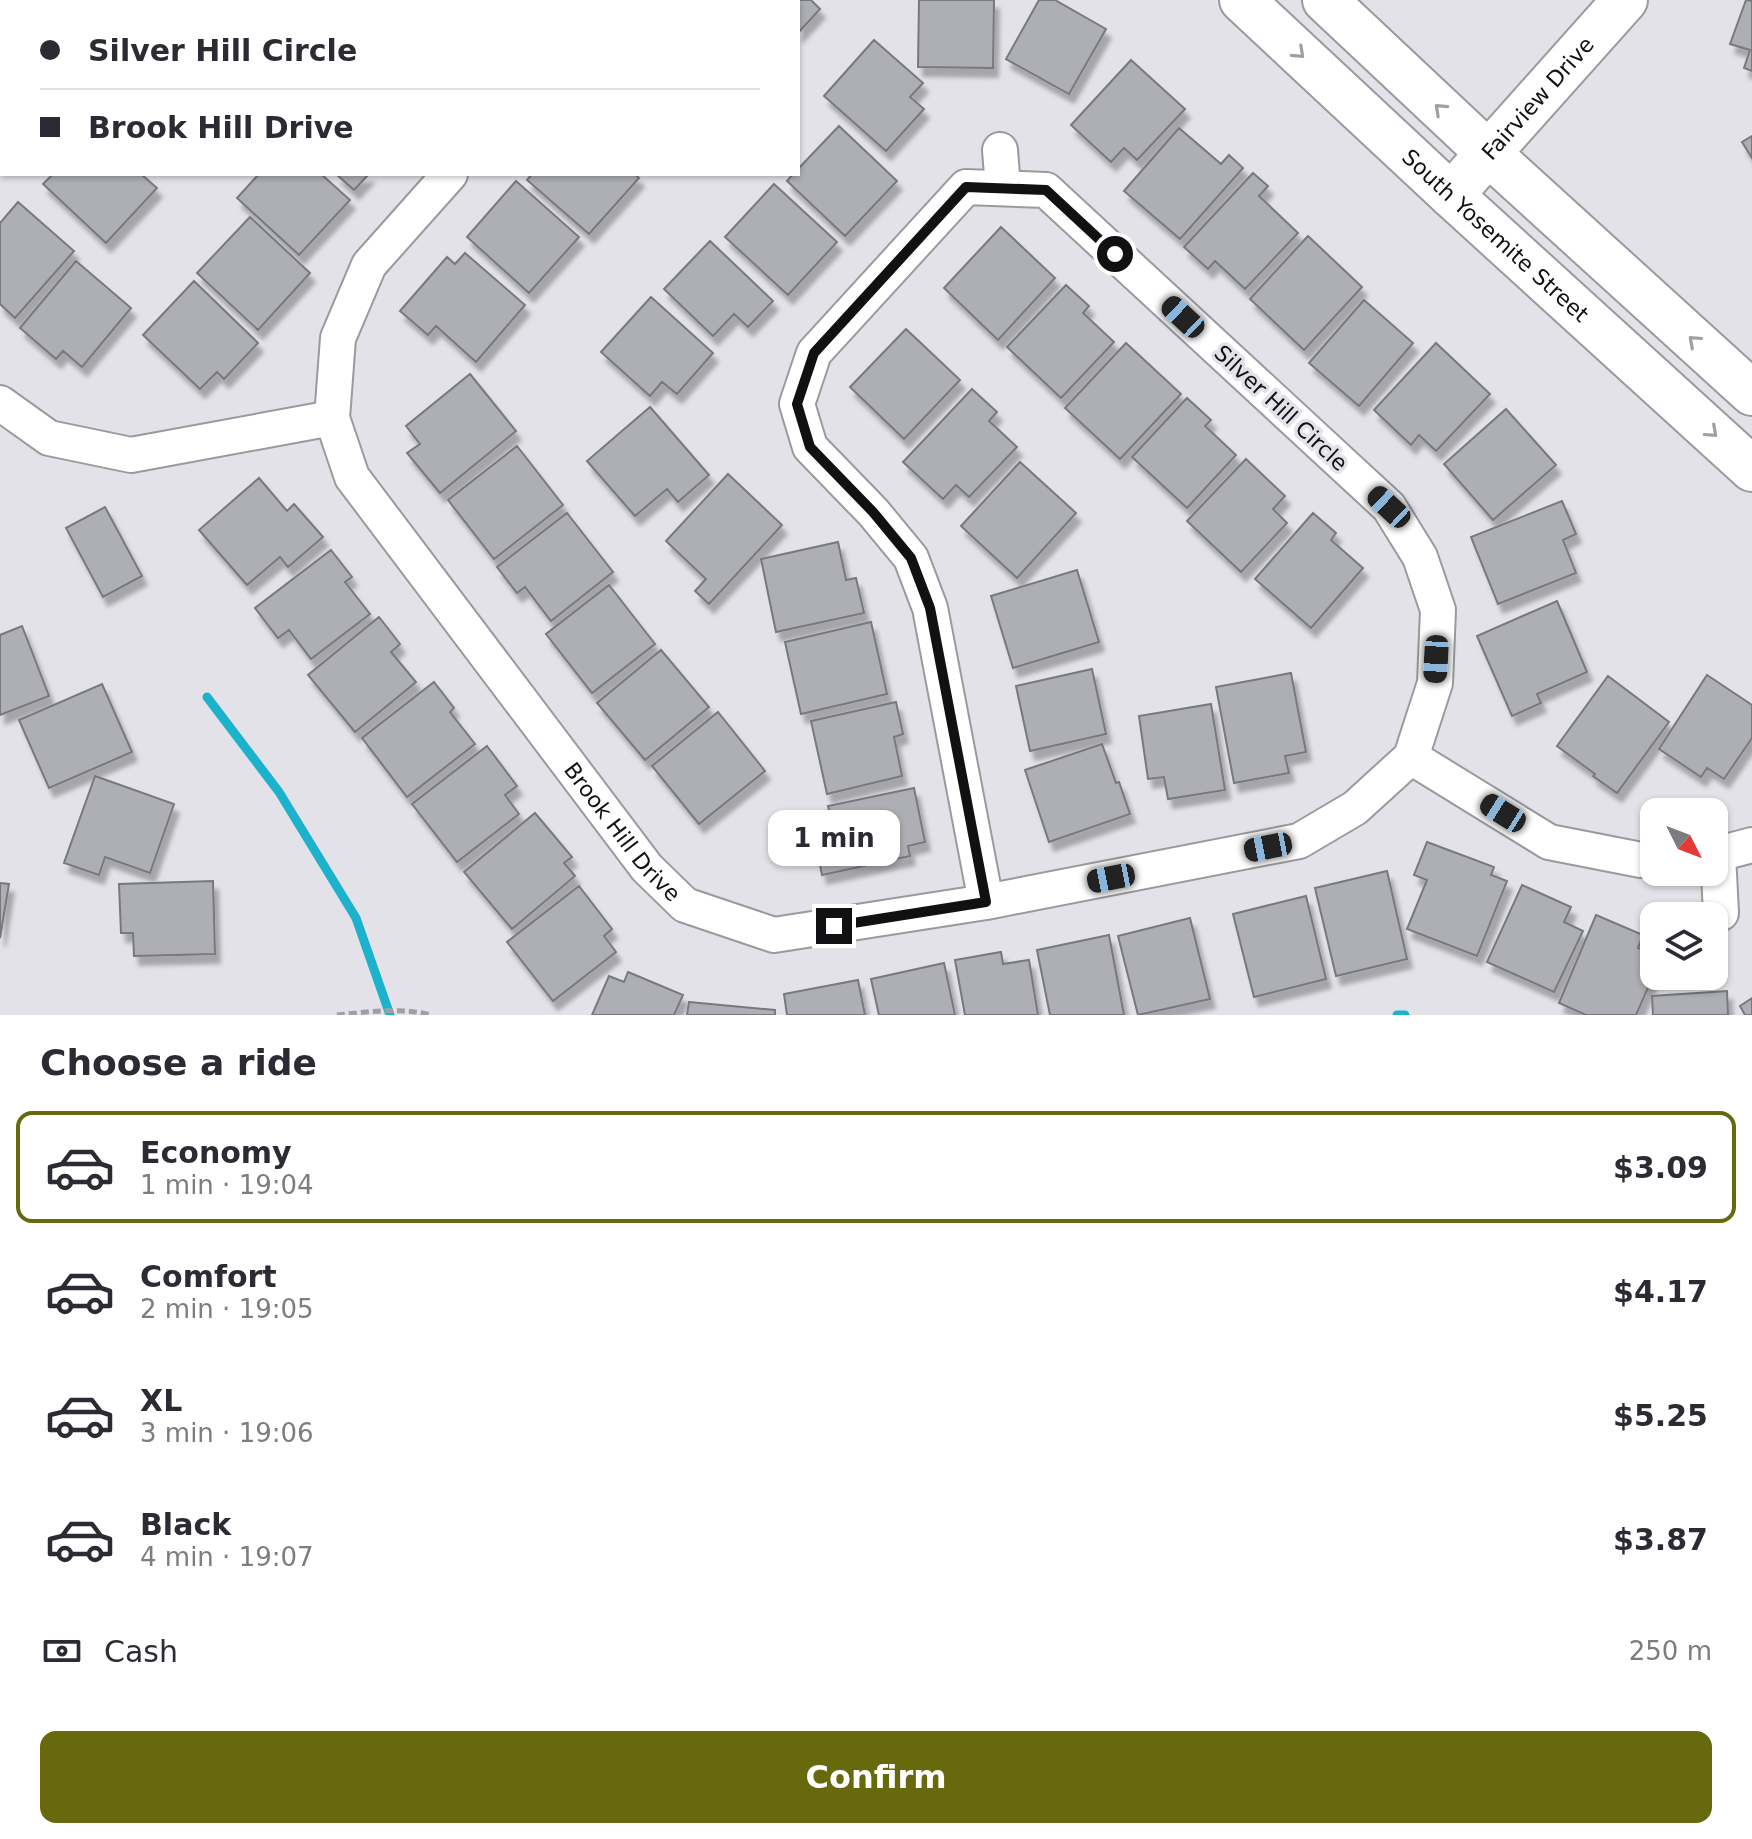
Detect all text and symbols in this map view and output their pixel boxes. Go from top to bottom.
street label: Fairview Drive [1476,32,1599,164]
text: Silver Hill Circle [88,33,357,68]
one-way arrow [1290,44,1305,58]
one-way arrow [1435,104,1450,118]
text: Brook Hill Drive [88,110,354,145]
street label: South Yosemite Street [1397,144,1594,327]
route start [1097,236,1133,272]
car [1157,292,1209,342]
one-way arrow [1689,336,1704,350]
street label: Silver Hill Circle [1209,340,1353,476]
one-way arrow [1703,423,1717,438]
car [1363,482,1415,532]
car [1423,634,1449,684]
street label: Brook Hill Drive [559,758,686,906]
car [1476,790,1530,836]
north arrow [1640,798,1728,886]
map controls [1640,798,1728,990]
callout: 1 min [768,810,900,866]
text: 1 min [793,823,875,853]
car [1242,831,1294,863]
car [1085,862,1137,894]
button: layers [1640,902,1728,990]
route end [816,908,852,944]
text: Choose a ride [40,1042,317,1083]
icon: car [44,1131,116,1203]
text: Economy [140,1135,292,1170]
text: $3.09 [1613,1150,1708,1185]
text: 1 min · 19:04 [140,1170,314,1200]
icon: car [44,1255,116,1327]
text: Comfort [140,1259,277,1294]
text: $4.17 [1613,1274,1708,1309]
text: 2 min · 19:05 [140,1294,314,1324]
icon: car [44,1379,116,1451]
text: XL [140,1383,182,1418]
text: $5.25 [1613,1398,1708,1433]
text: 3 min · 19:06 [140,1418,314,1448]
icon: car [44,1503,116,1575]
text: Black [140,1507,231,1542]
text: $3.87 [1613,1522,1708,1557]
text: 4 min · 19:07 [140,1542,314,1572]
icon: cash [40,1629,84,1673]
text: Cash [104,1634,178,1669]
text: 250 m [1629,1636,1712,1666]
button: Confirm [40,1731,1712,1823]

